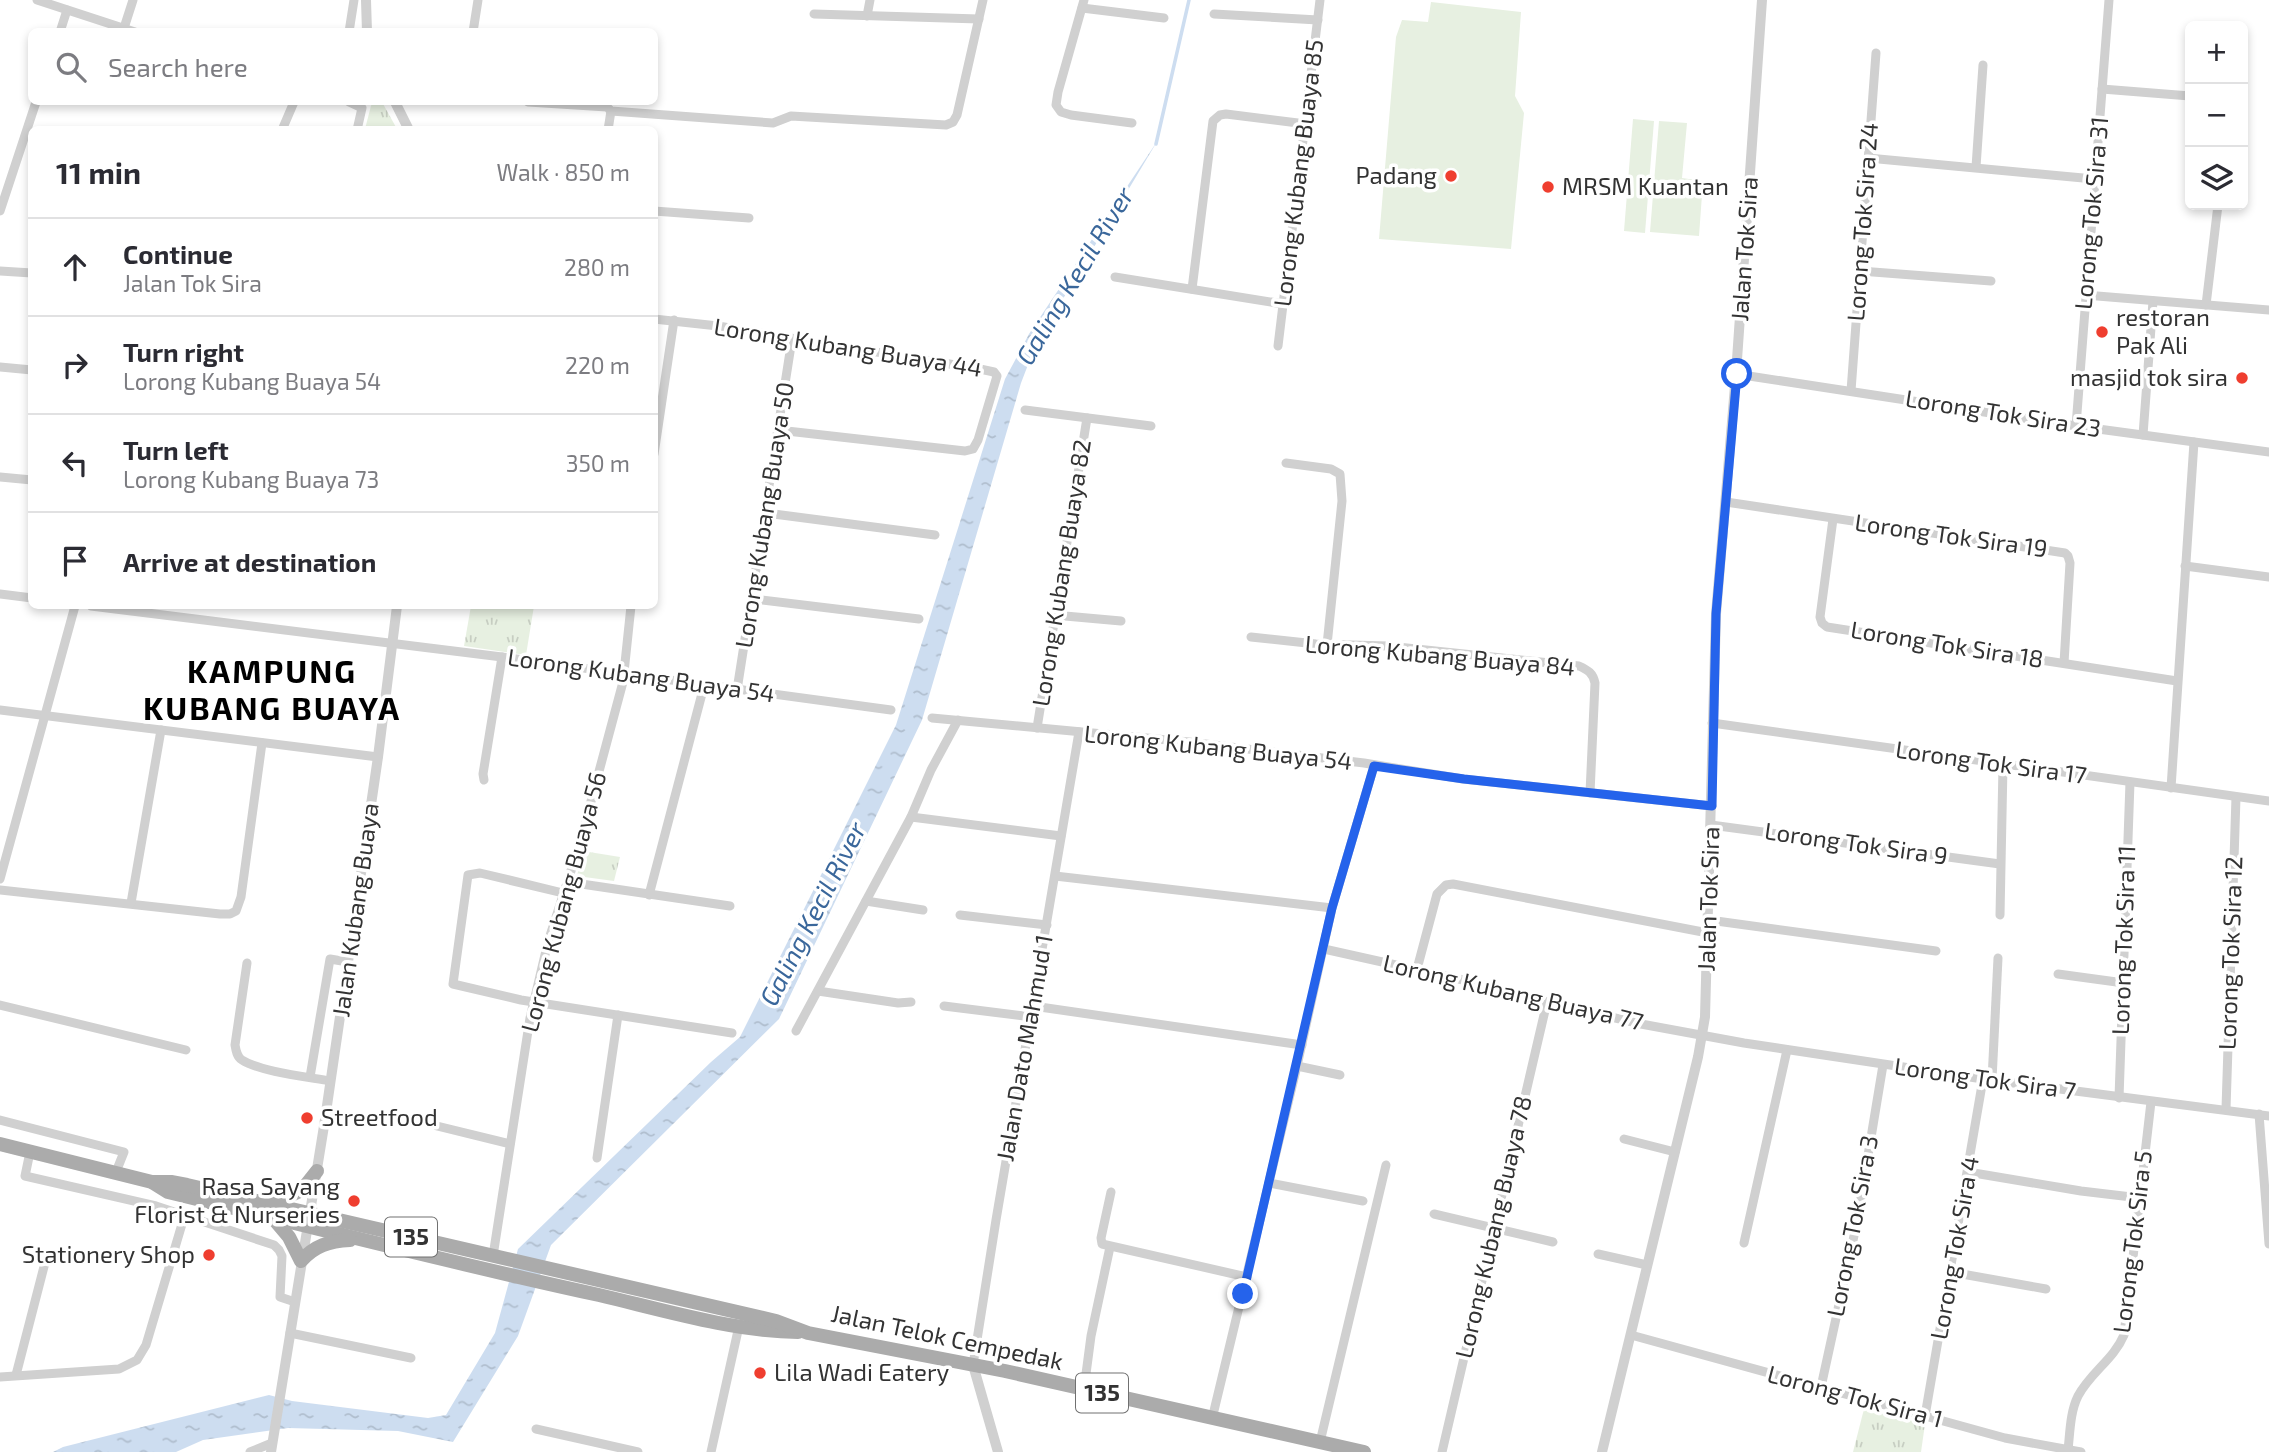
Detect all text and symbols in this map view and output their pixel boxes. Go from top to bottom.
map controls [2185,21,2248,210]
button: + [2185,21,2248,84]
search box [28,28,658,105]
street label: Lorong Kubang Buaya 85 [1267,37,1328,308]
icon: search [52,48,90,86]
text: Search here [108,51,248,82]
button: − [2185,84,2248,147]
street label: Lorong Tok Sira 31 [2068,115,2113,311]
street label: Lorong Tok Sira 24 [1840,122,1883,322]
button: layers [2185,147,2248,210]
text: 11 min [56,154,141,190]
text: Walk · 850 m [496,158,630,186]
place label: Padang [1355,160,1437,189]
marker: Padang [1443,168,1459,184]
place label: MRSM Kuantan [1562,171,1729,200]
street label: Jalan Tok Sira [1724,176,1763,322]
marker: MRSM Kuantan [1540,179,1556,195]
water label: Galing Kecil River [1008,180,1139,370]
text: Continue [123,238,233,269]
icon: ahead [56,248,94,286]
text: 280 m [564,253,630,281]
text: Jalan Tok Sira [123,269,262,297]
place label: restoran Pak Ali [2116,302,2210,359]
street label: Lorong Kubang Buaya 44 [712,311,984,382]
marker: restoran Pak Ali [2094,324,2110,340]
text: Turn right [123,336,244,367]
icon: right [56,346,94,384]
text: 220 m [565,351,630,379]
route start [1721,358,1752,389]
place label: masjid tok sira [2070,362,2228,391]
text: Lorong Kubang Buaya 54 [123,367,381,395]
marker: masjid tok sira [2234,370,2250,386]
street label: Lorong Kubang Buaya 50 [728,380,799,650]
street label: Lorong Tok Sira 23 [1903,383,2103,442]
text: Turn left [123,434,229,465]
street label: Lorong Kubang Buaya 82 [1025,437,1096,708]
icon: left [56,444,94,482]
text: 350 m [566,449,630,477]
text: Lorong Kubang Buaya 73 [123,465,379,493]
street label: Lorong Tok Sira 19 [1853,507,2049,562]
icon: arrive [56,542,94,580]
text: Arrive at destination [123,546,376,577]
street label: Lorong Tok Sira 18 [1849,614,2046,673]
street label: Lorong Kubang Buaya 84 [1304,628,1576,681]
street label: Lorong Kubang Buaya 54 [506,641,777,708]
district label: KAMPUNG KUBANG BUAYA [143,651,401,726]
street label: Lorong Kubang Buaya 54 [1083,718,1354,775]
street label: Lorong Tok Sira 17 [1894,734,2089,789]
street label: Lorong Kubang Buaya 56 [514,768,611,1035]
street label: Jalan Kubang Buaya [325,801,384,1019]
street label: Lorong Tok Sira 9 [1763,815,1950,870]
water label: Galing Kecil River [752,816,872,1010]
street label: Jalan Tok Sira [1690,826,1725,972]
street label: Lorong Tok Sira 11 [2105,845,2140,1035]
street label: Lorong Tok Sira 12 [2212,856,2247,1050]
street label: Jalan Dato Mahmud 1 [989,932,1058,1163]
street label: Lorong Kubang Buaya 77 [1380,947,1646,1036]
street label: Lorong Tok Sira 7 [1893,1050,2078,1105]
street label: Lorong Kubang Buaya 78 [1448,1093,1537,1361]
place label: Streetfood [321,1102,438,1131]
marker: Streetfood [299,1110,315,1126]
street label: Lorong Tok Sira 3 [1820,1133,1883,1319]
street label: Lorong Tok Sira 5 [2106,1149,2157,1335]
street label: Lorong Tok Sira 4 [1923,1154,1984,1342]
place label: Rasa Sayang Florist & Nurseries [134,1171,340,1228]
marker: Rasa Sayang Florist & Nurseries [346,1193,362,1209]
road number: 135 [385,1218,437,1256]
place label: Stationery Shop [22,1239,195,1268]
marker: Stationery Shop [201,1247,217,1263]
route end [1227,1278,1258,1309]
street label: Jalan Telok Cempedak [829,1298,1066,1375]
place label: Lila Wadi Eatery [774,1357,950,1386]
street label: Lorong Tok Sira 1 [1765,1358,1946,1433]
marker: Lila Wadi Eatery [752,1365,768,1381]
road number: 135 [1076,1374,1128,1412]

